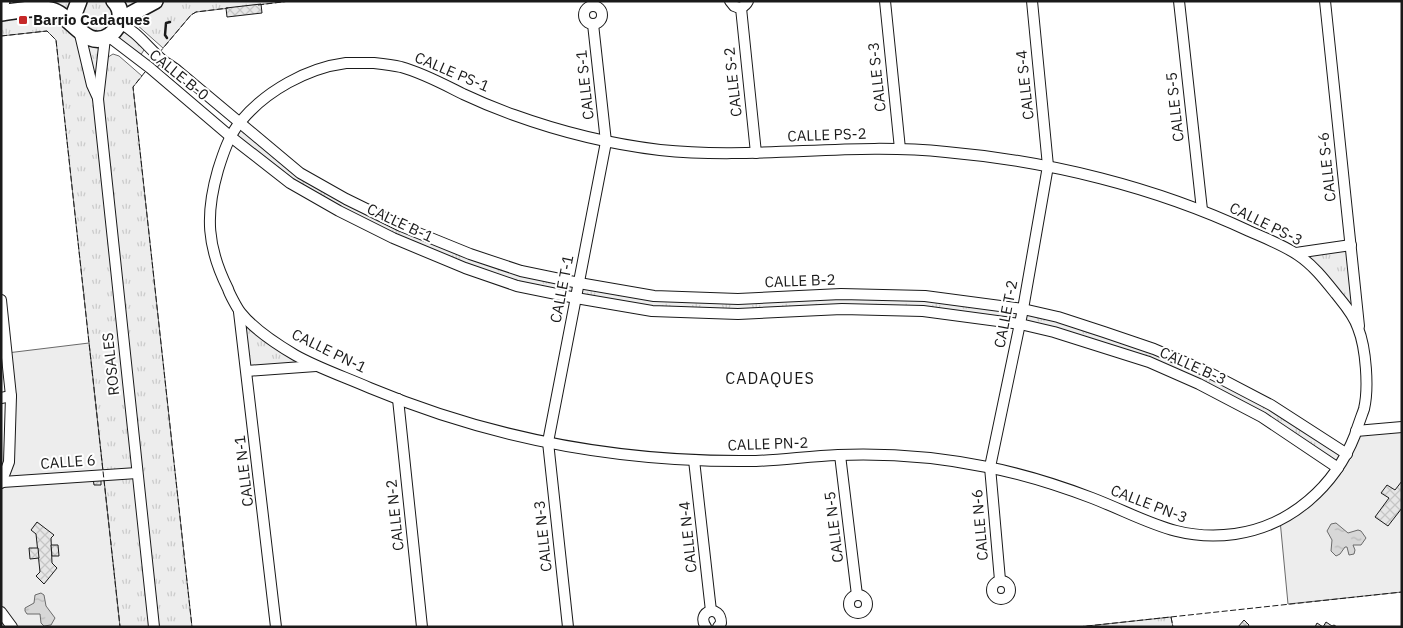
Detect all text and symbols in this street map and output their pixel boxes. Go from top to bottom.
place label: Barrio Cadaques [33,10,150,29]
marker: Barrio Cadaques [17,14,29,26]
street label: CALLE S-3 [863,41,890,113]
street label: CALLE B-0 [146,45,213,104]
street label: CALLE S-2 [719,46,746,118]
street label: CALLE PS-1 [412,47,492,96]
street label: CALLE S-1 [571,49,598,121]
street label: CALLE S-4 [1011,49,1038,121]
street label: CALLE S-5 [1161,71,1188,143]
street label: CALLE PS-2 [787,124,867,145]
street label: CALLE S-6 [1313,131,1340,203]
street label: CALLE PS-3 [1226,198,1306,249]
street label: CALLE B-1 [364,199,436,246]
street label: CALLE T-1 [546,253,577,325]
street label: CALLE B-2 [764,270,836,291]
street label: CALLE T-2 [990,278,1021,350]
street label: CALLE PN-1 [289,324,370,377]
street label: ROSALES [98,332,123,397]
street label: CALLE B-3 [1157,342,1230,389]
district label: CADAQUES [725,368,815,388]
street label: CALLE PN-2 [727,433,809,454]
street label: CALLE N-1 [230,434,257,508]
street label: CALLE 6 [40,450,96,473]
street label: CALLE N-2 [381,478,408,552]
street label: CALLE PN-3 [1108,480,1190,527]
street label: CALLE N-6 [967,488,992,562]
street label: CALLE N-5 [820,490,847,564]
street label: CALLE N-3 [529,499,556,573]
street label: CALLE N-4 [674,500,701,574]

